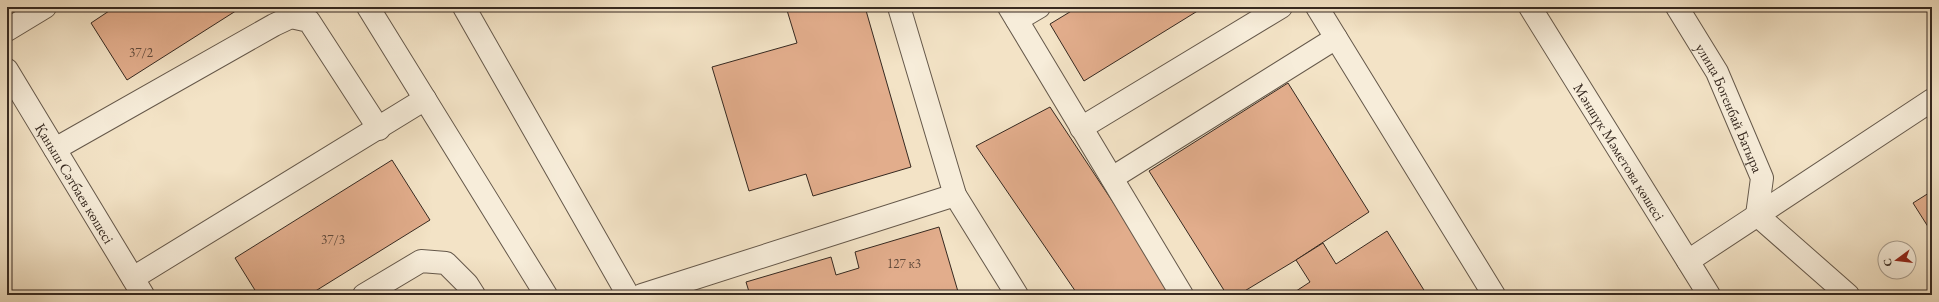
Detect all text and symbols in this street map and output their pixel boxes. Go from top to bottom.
street label: улица Богенбай Батыра [1692,39,1768,175]
house number: 37/2 [129,44,154,61]
street label: Мәншүк Мәметова көшесі [1570,79,1670,224]
street label: Қаныш Сәтбаев көшесі [32,119,119,247]
house number: 37/3 [321,231,345,248]
north arrow [1877,240,1917,280]
house number: 127 к3 [887,255,921,272]
text: С [1880,257,1895,268]

